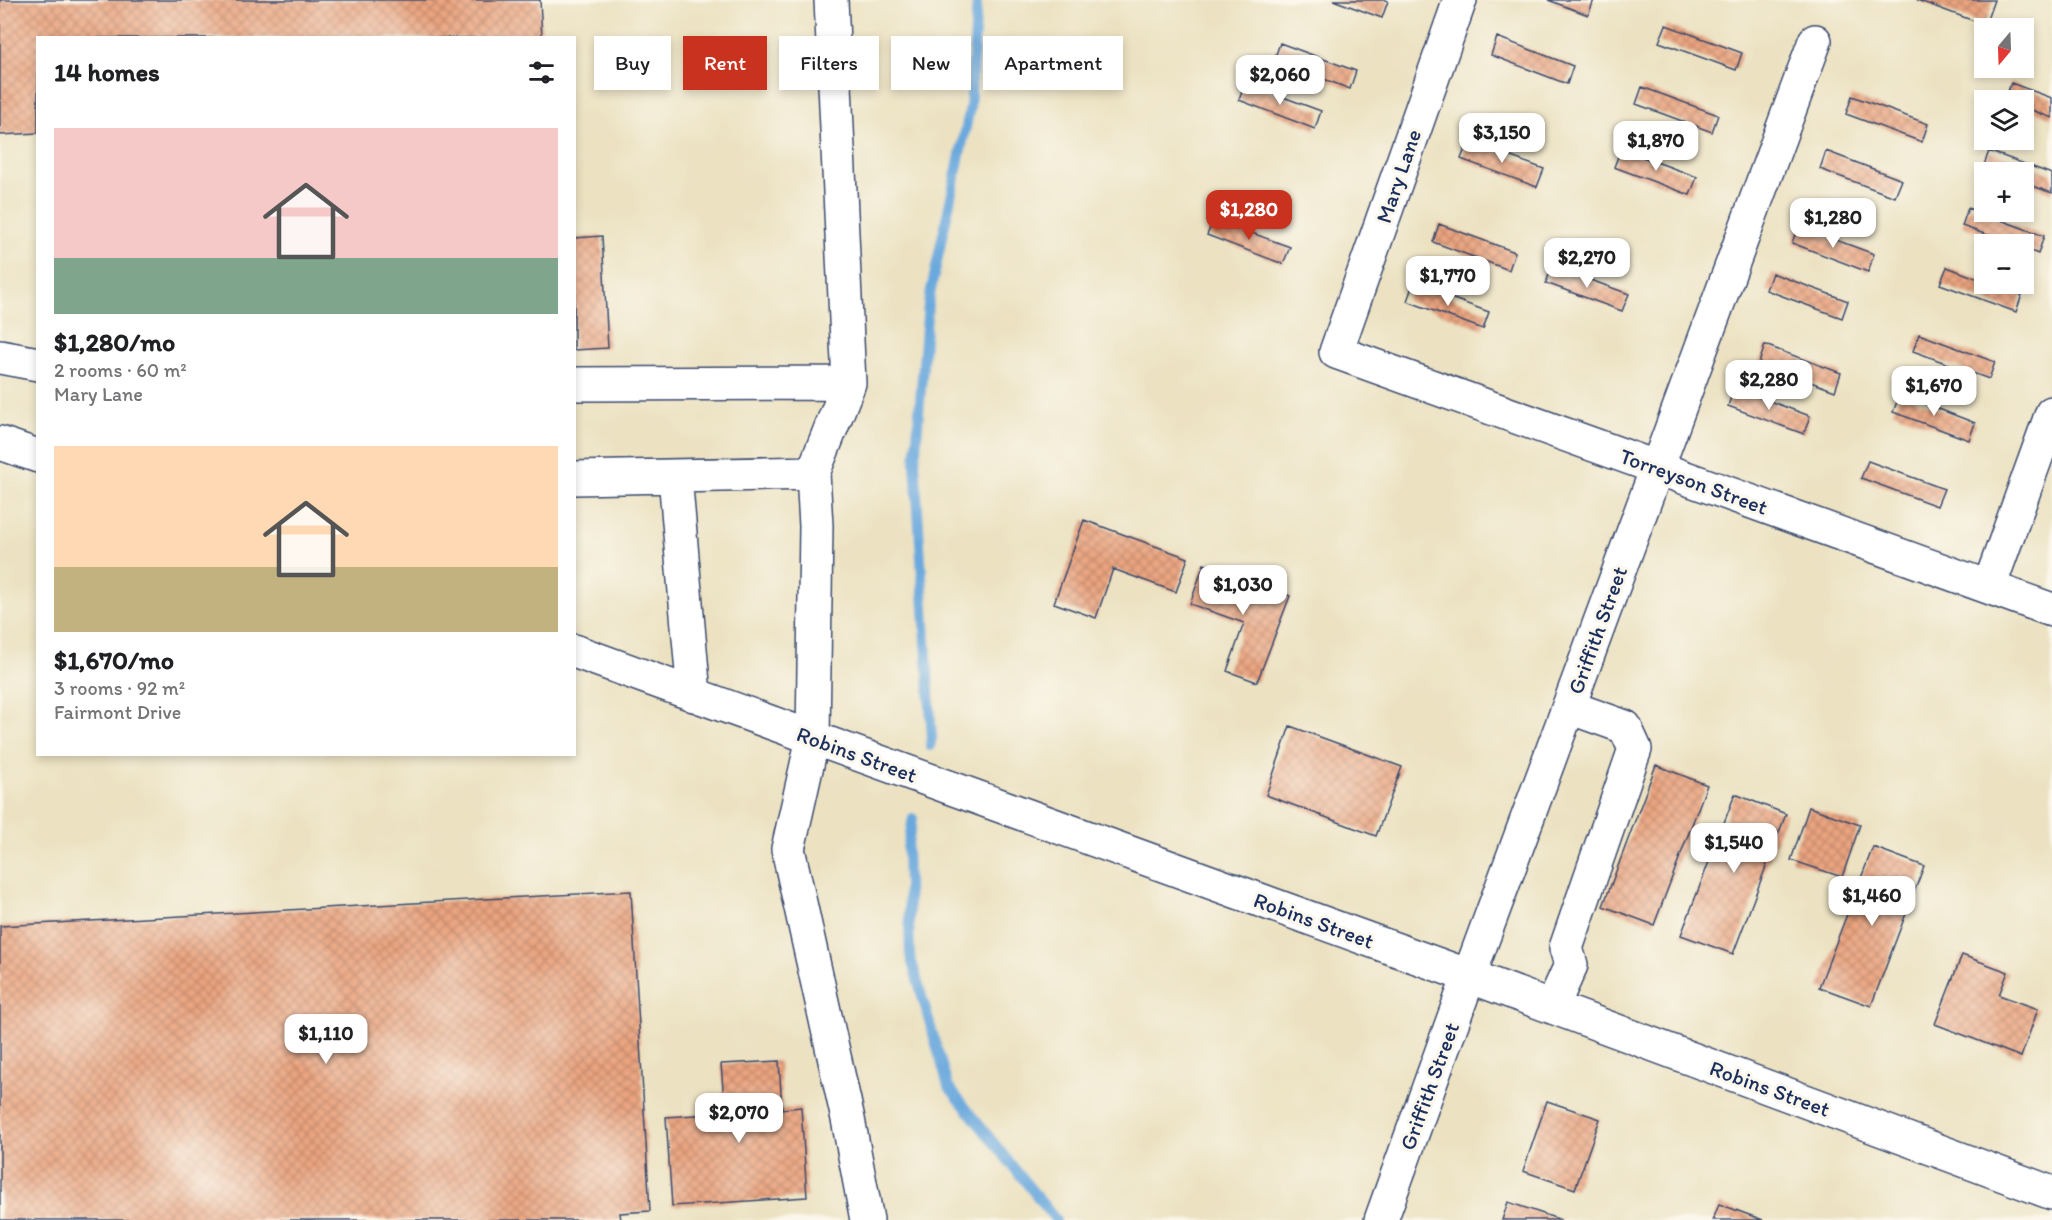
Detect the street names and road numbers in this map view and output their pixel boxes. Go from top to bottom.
street label: Mary Lane [1370,126,1427,227]
street label: Torreyson Street [1616,442,1772,521]
street label: Griffith Street [1562,562,1633,698]
street label: Robins Street [793,720,921,789]
street label: Robins Street [1250,886,1378,955]
street label: Griffith Street [1394,1018,1465,1154]
street label: Robins Street [1706,1054,1834,1123]

